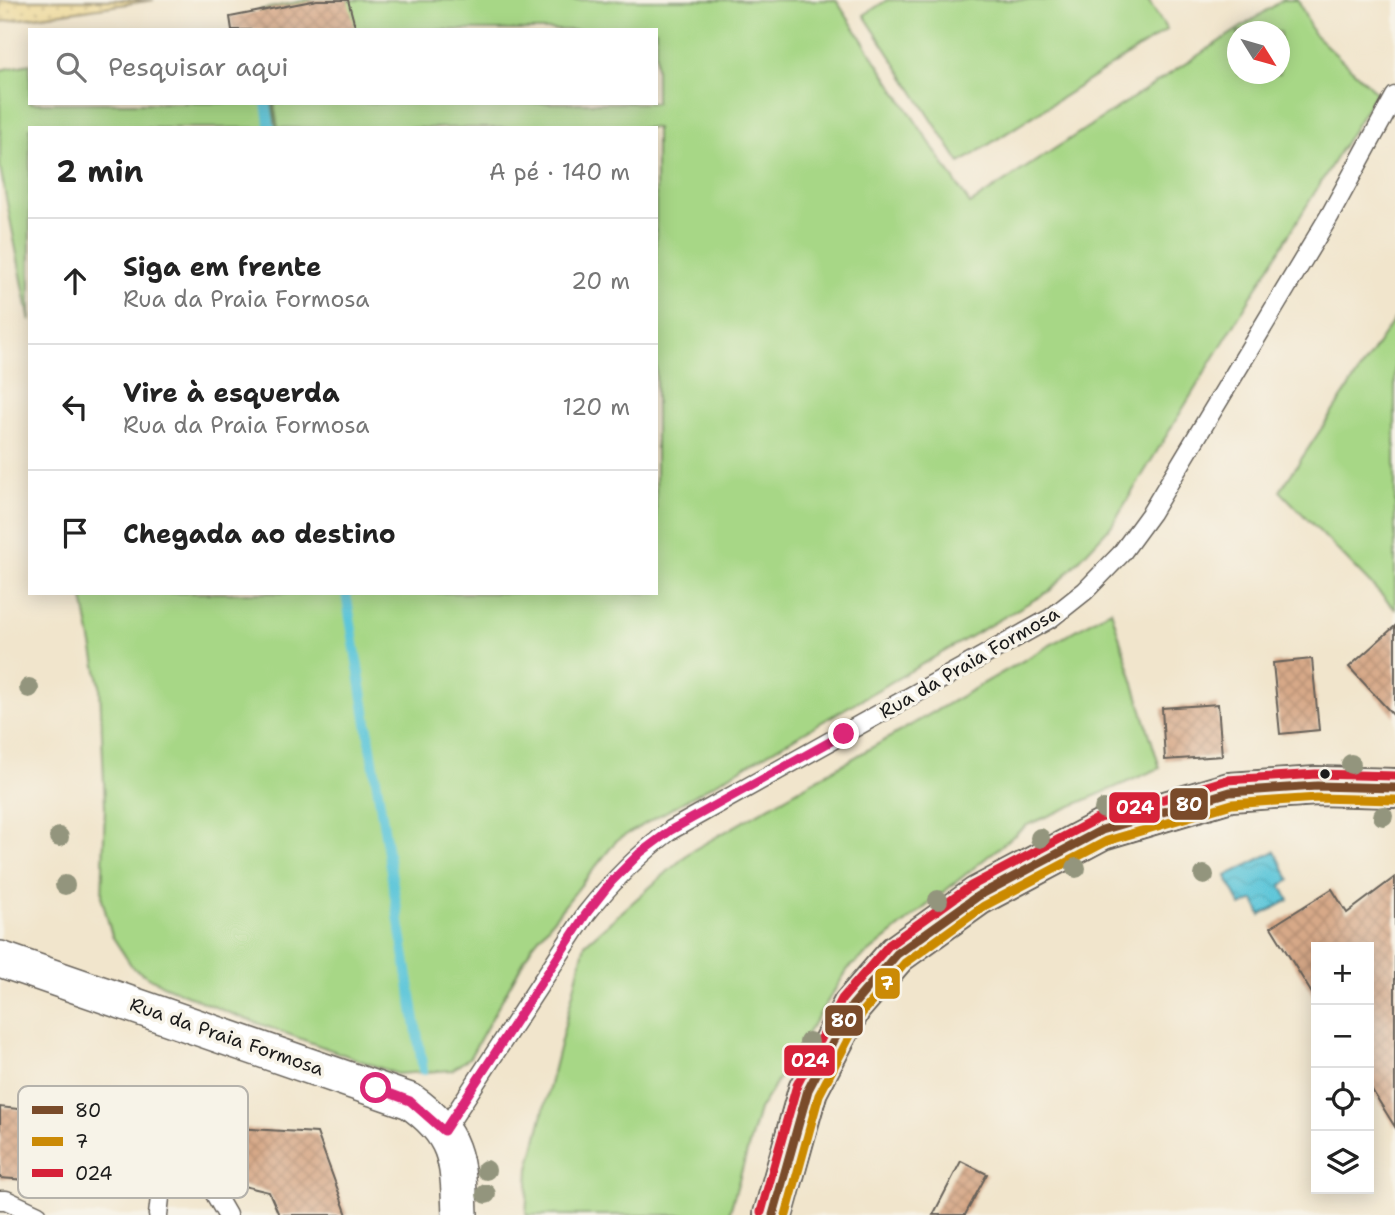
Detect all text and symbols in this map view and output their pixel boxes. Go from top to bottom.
north arrow [1227,21,1290,84]
search box [28,28,658,105]
icon: search [52,48,90,86]
text: Pesquisar aqui [108,49,289,84]
text: 2 min [56,151,143,192]
text: A pé · 140 m [489,157,630,187]
text: Siga em frente [123,249,322,284]
icon: ahead [56,262,94,300]
text: 20 m [571,266,630,296]
text: Rua da Praia Formosa [123,284,370,314]
text: Vire à esquerda [123,375,340,410]
icon: left [56,388,94,426]
text: 120 m [562,392,630,422]
text: Rua da Praia Formosa [123,410,370,440]
icon: arrive [56,514,94,552]
text: Chegada ao destino [123,516,396,551]
street label: Rua da Praia Formosa [875,601,1064,724]
route end [828,718,859,749]
unlabelled marker [1318,767,1332,781]
line badge: 80 [1169,787,1209,821]
line badge: 024 [1108,791,1161,824]
text: 80 [1176,792,1202,817]
text: 024 [1116,795,1155,820]
map controls [1311,942,1374,1194]
button: + [1311,942,1374,1005]
line badge: 7 [874,967,901,1000]
text: 7 [880,971,894,996]
street label: Rua da Praia Formosa [126,991,327,1082]
line badge: 80 [824,1004,864,1037]
button: − [1311,1005,1374,1068]
text: 80 [831,1008,857,1033]
line badge: 024 [783,1044,836,1077]
text: 024 [791,1048,830,1073]
button: locate [1311,1068,1374,1131]
route start [360,1072,391,1103]
legend [18,1086,248,1198]
text: 80 [75,1098,101,1123]
text: 7 [75,1129,88,1154]
button: layers [1311,1131,1374,1194]
text: 024 [75,1161,113,1186]

